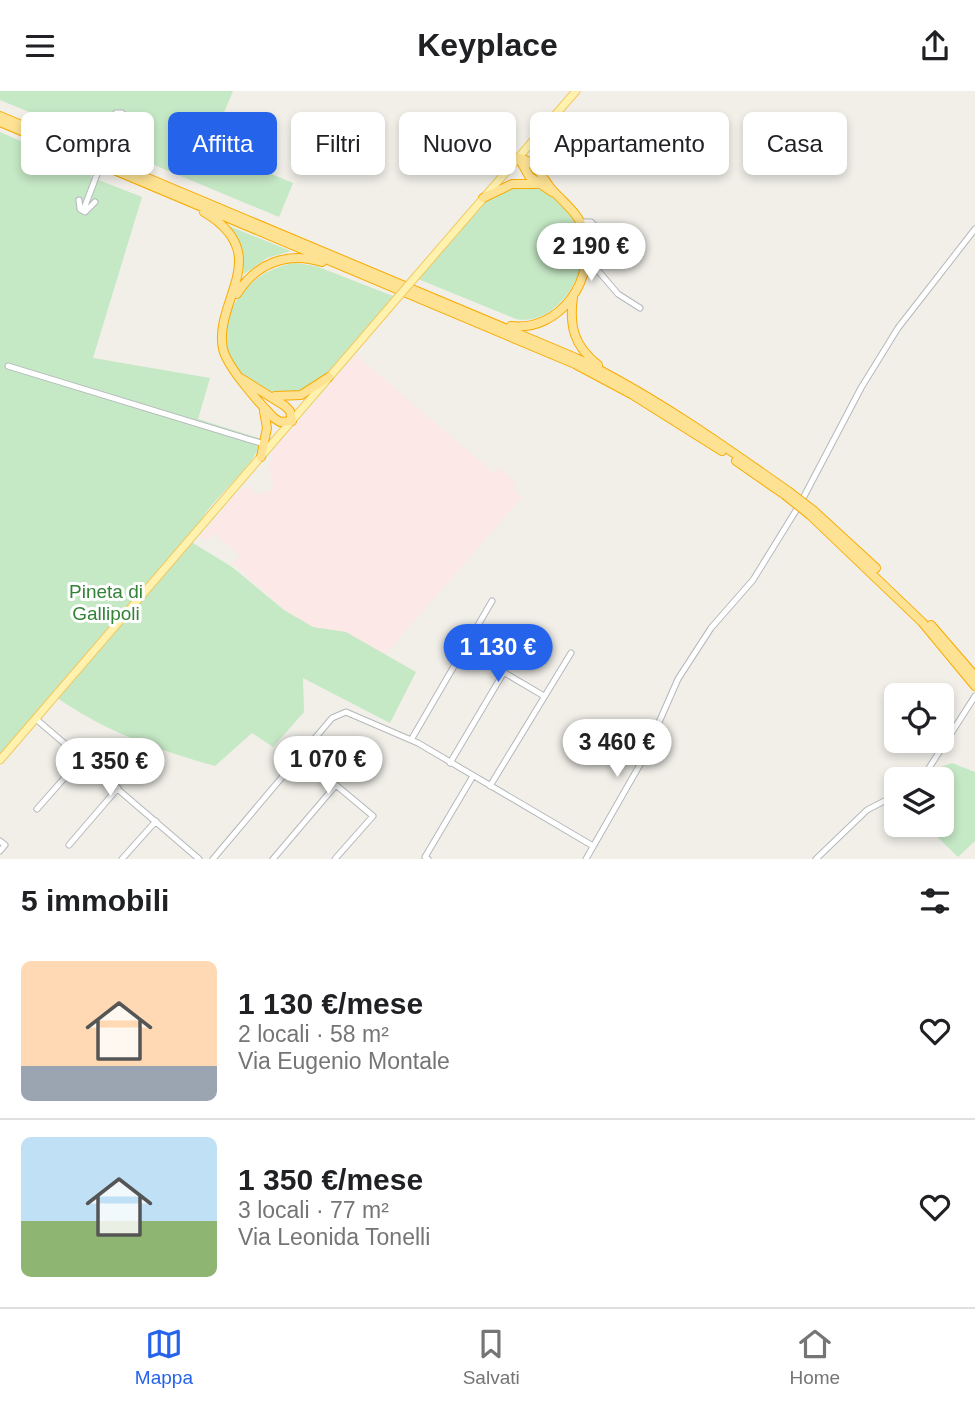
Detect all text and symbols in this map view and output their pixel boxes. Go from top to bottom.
icon: menu [21,27,59,65]
text: Keyplace [417,27,558,63]
icon: share [916,27,954,65]
chip: Compra [21,112,154,175]
chip: Affitta [168,112,277,175]
chip: Filtri [291,112,385,175]
chip: Nuovo [399,112,516,175]
chip: Appartamento [530,112,729,175]
chip: Casa [743,112,847,175]
pin: 2 190 € [526,223,656,283]
text: 2 190 € [553,233,629,259]
park label: Pineta di Gallipoli [69,581,143,624]
pin: 1 130 € [433,625,563,684]
text: 1 130 € [460,634,536,660]
map controls [884,683,954,837]
button: locate [884,683,954,753]
pin: 3 460 € [552,719,682,779]
text: 3 460 € [579,729,655,755]
pin: 1 070 € [263,737,393,796]
pin: 1 350 € [45,739,175,798]
text: 1 070 € [290,746,366,772]
text: 1 350 € [72,748,148,774]
button: layers [884,767,954,837]
icon: filters [916,882,954,920]
text: 5 immobili [21,884,169,917]
text: 1 130 €/mese [238,987,423,1020]
icon: home [77,989,161,1073]
icon: heart [916,1012,954,1050]
text: 2 locali · 58 m² [238,1021,389,1047]
text: Via Eugenio Montale [238,1048,450,1074]
text: 1 350 €/mese [238,1163,423,1196]
icon: home [77,1165,161,1249]
icon: heart [916,1188,954,1226]
text: 3 locali · 77 m² [238,1197,389,1223]
text: Via Leonida Tonelli [238,1224,430,1250]
tab: Mappa [135,1325,193,1389]
tab: Salvati [463,1325,520,1389]
tab: Home [789,1325,840,1389]

